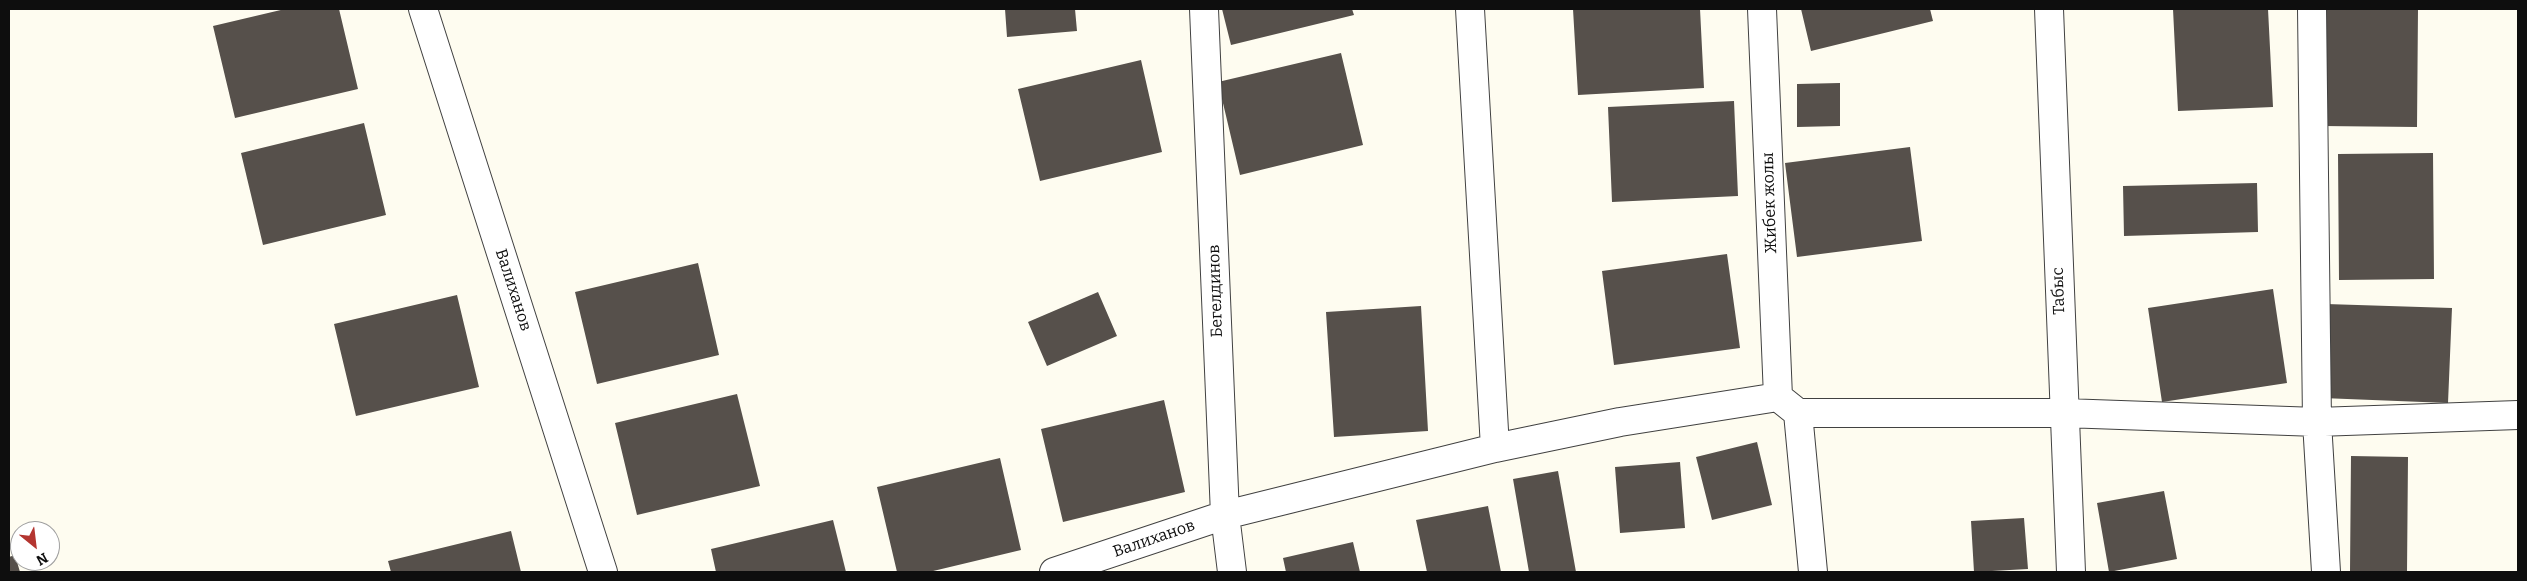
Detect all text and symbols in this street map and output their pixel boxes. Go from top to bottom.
street label: Жибек жолы [1759,152,1781,254]
street label: Бегелдинов [1205,244,1227,338]
street label: Валиханов [491,247,535,333]
street label: Табыс [2049,267,2069,315]
street label: Валиханов [1111,516,1197,562]
north arrow [10,521,60,571]
text: N [33,549,51,569]

